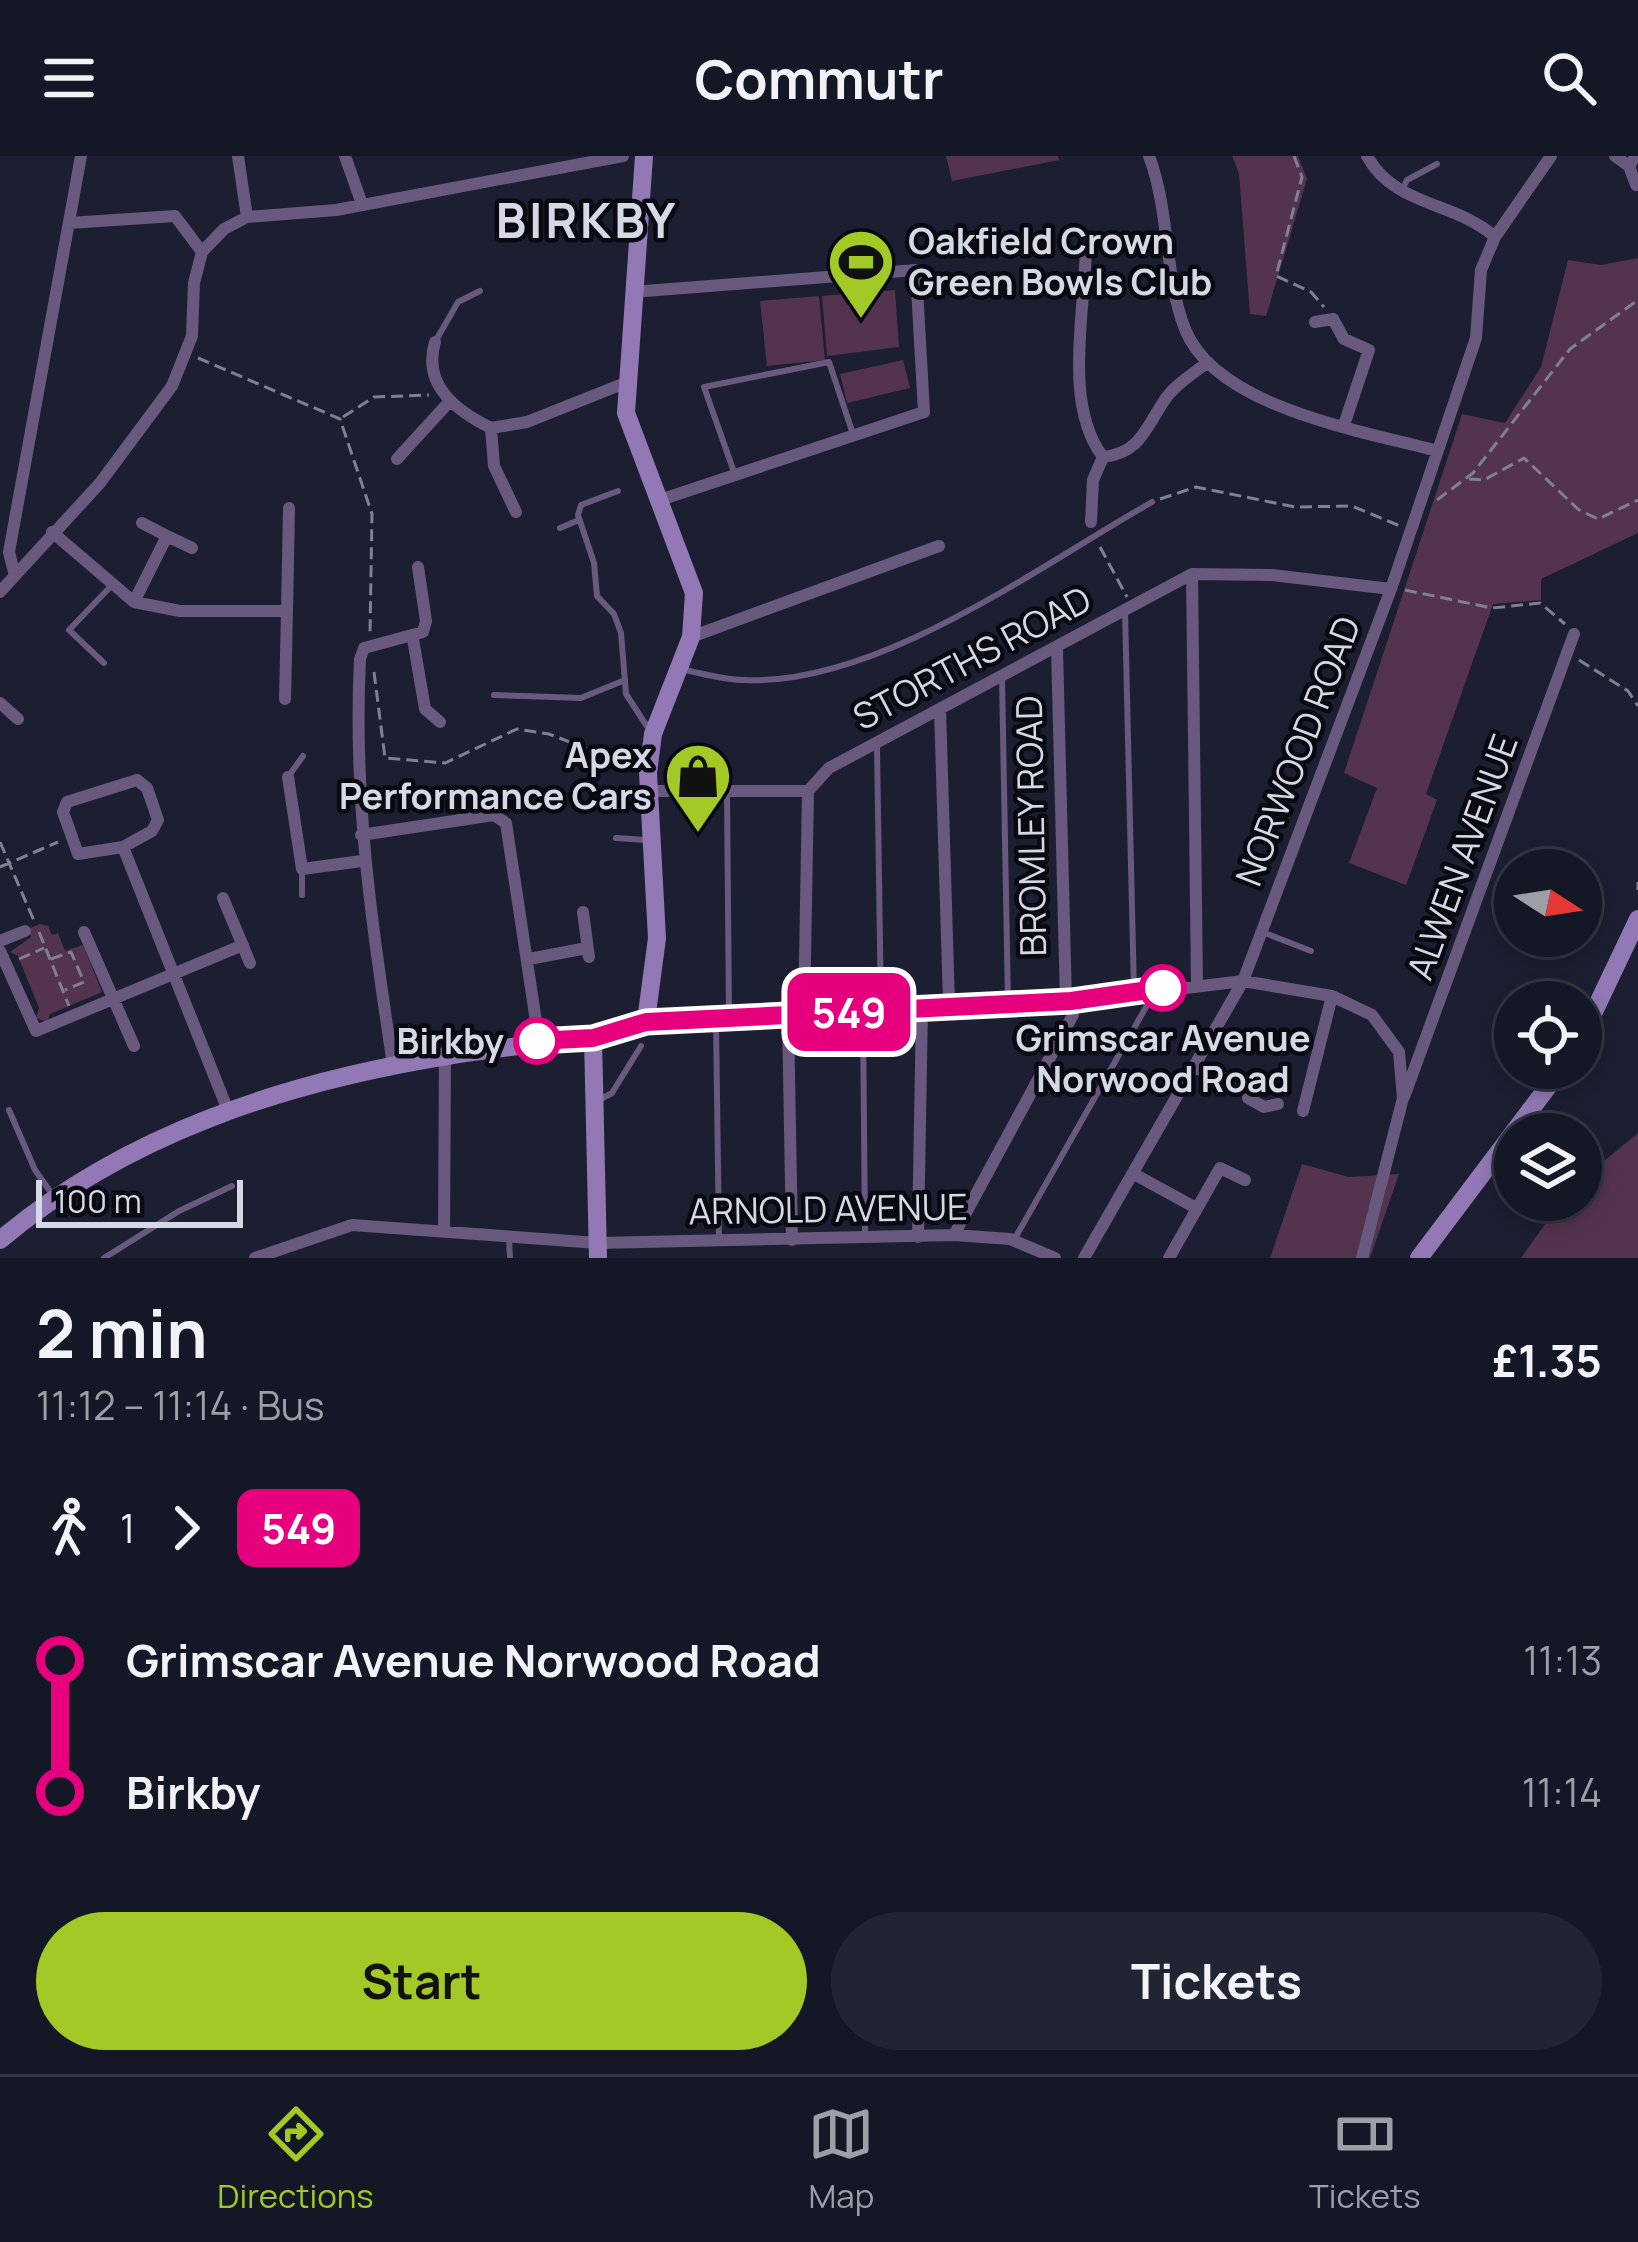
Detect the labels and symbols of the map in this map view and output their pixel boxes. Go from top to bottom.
district label: BIRKBY [496,187,678,252]
place label: Oakfield Crown Green Bowls Club [908,216,1212,306]
sports icon: Oakfield Crown Green Bowls Club [826,227,896,321]
street label: STORTHS ROAD [844,574,1099,741]
street label: NORWOOD ROAD [1224,609,1371,893]
street label: BROMLEY ROAD [1004,695,1057,957]
street label: ALWEN AVENUE [1395,728,1529,986]
place label: Apex Performance Cars [339,730,652,820]
shop icon: Apex Performance Cars [663,741,733,835]
north arrow [1494,849,1602,957]
marker: Grimscar Avenue Norwood Road [1141,966,1185,1010]
line badge: 549 [780,973,918,1051]
place label: Grimscar Avenue Norwood Road [1015,1013,1311,1103]
place label: Birkby [396,1016,504,1065]
marker: Birkby [515,1019,559,1063]
scale bar [36,1174,243,1227]
street label: ARNOLD AVENUE [688,1182,968,1235]

